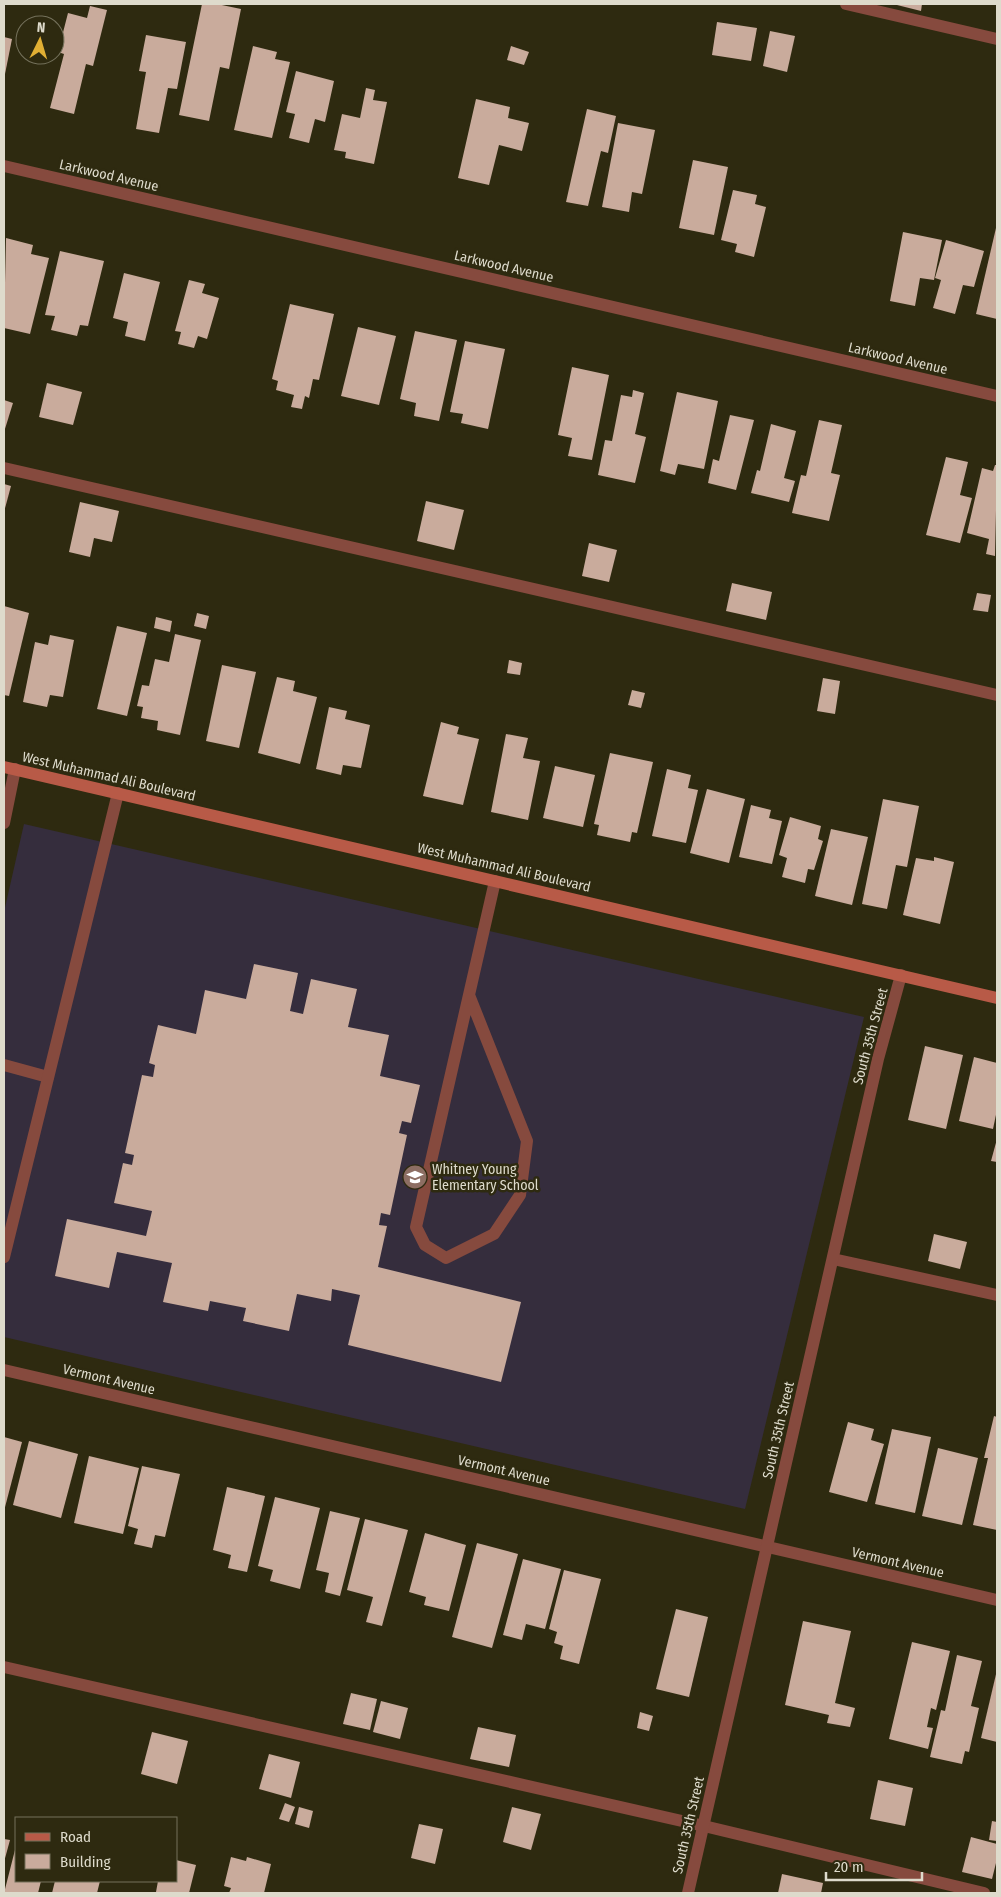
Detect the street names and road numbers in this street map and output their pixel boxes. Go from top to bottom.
street label: Larkwood Avenue [58,156,160,195]
street label: Larkwood Avenue [453,247,555,286]
street label: Larkwood Avenue [847,339,949,378]
street label: West Muhammad Ali Boulevard [21,748,197,805]
street label: West Muhammad Ali Boulevard [416,839,592,896]
street label: South 35th Street [849,986,892,1086]
street label: Vermont Avenue [61,1361,157,1398]
street label: South 35th Street [759,1379,798,1480]
street label: Vermont Avenue [456,1452,552,1489]
street label: Vermont Avenue [850,1544,946,1581]
street label: South 35th Street [669,1774,708,1875]

